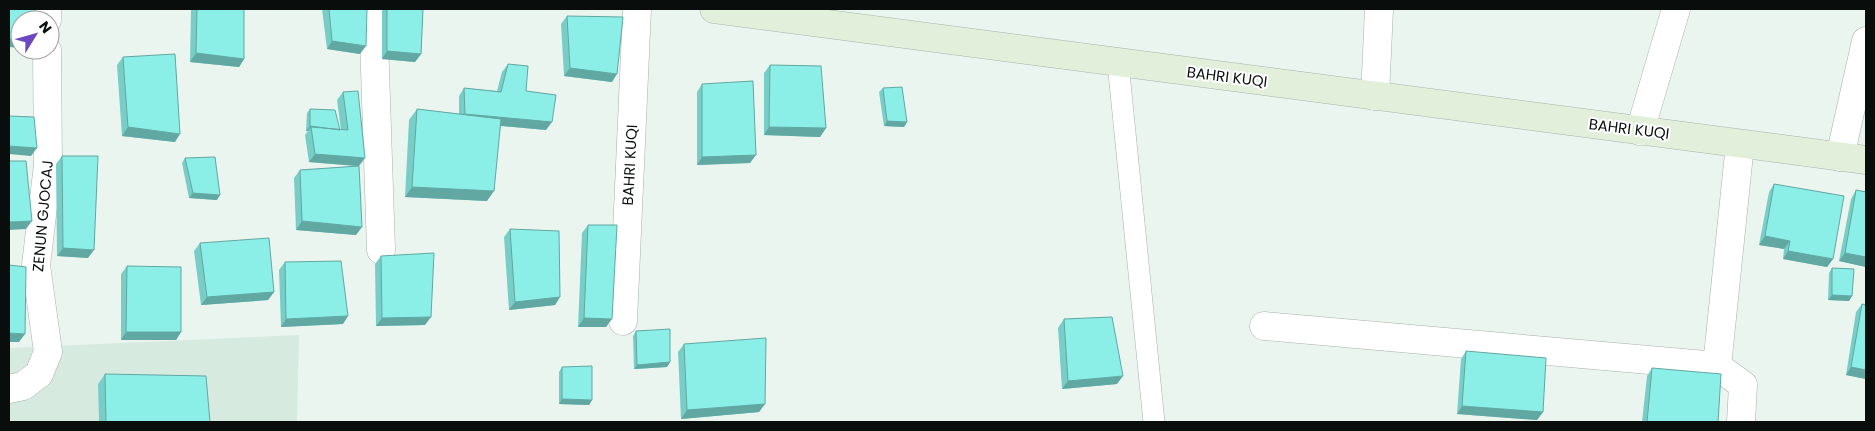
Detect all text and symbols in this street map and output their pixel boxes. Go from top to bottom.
north arrow [10,10,60,60]
text: N [34,17,57,37]
street label: BAHRI KUQI [1186,61,1269,92]
street label: BAHRI KUQI [1588,113,1671,144]
street label: BAHRI KUQI [617,124,642,206]
street label: ZENUN GJOCAJ [27,159,58,273]

